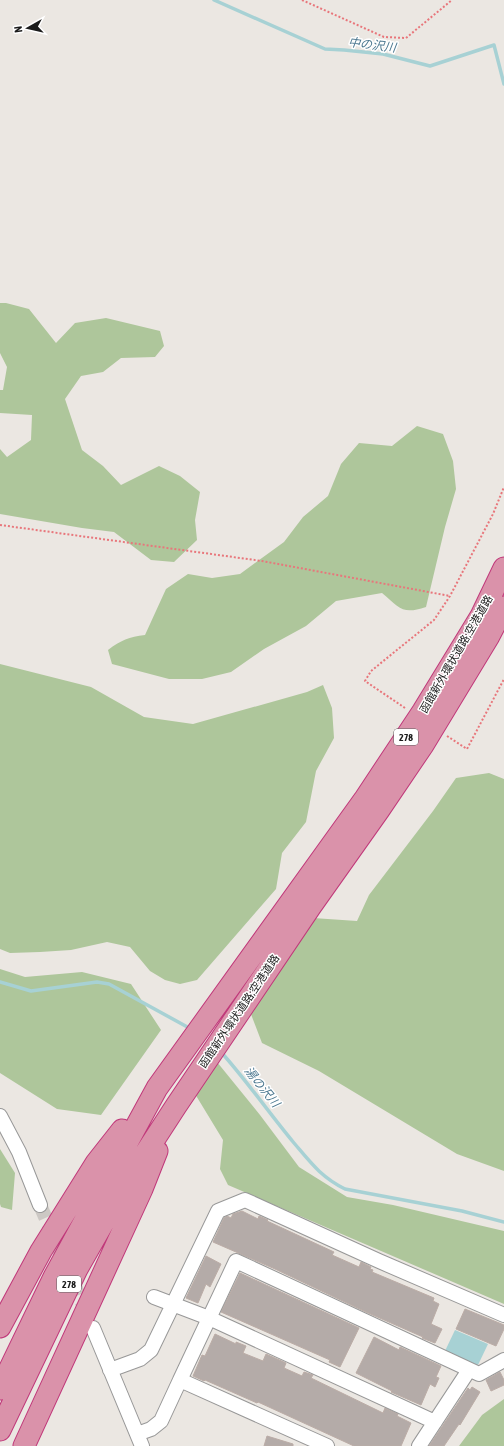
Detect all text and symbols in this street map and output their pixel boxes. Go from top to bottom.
north arrow [8,8,48,48]
text: N [12,25,24,33]
water label: 中の沢川 [347,35,399,55]
street label: 函館新外環状道路;空港道路 [417,593,495,715]
road number: 278 [394,729,418,745]
street label: 函館新外環状道路;空港道路 [197,952,281,1070]
water label: 湯の沢川 [241,1064,284,1112]
road number: 278 [57,1276,81,1292]

